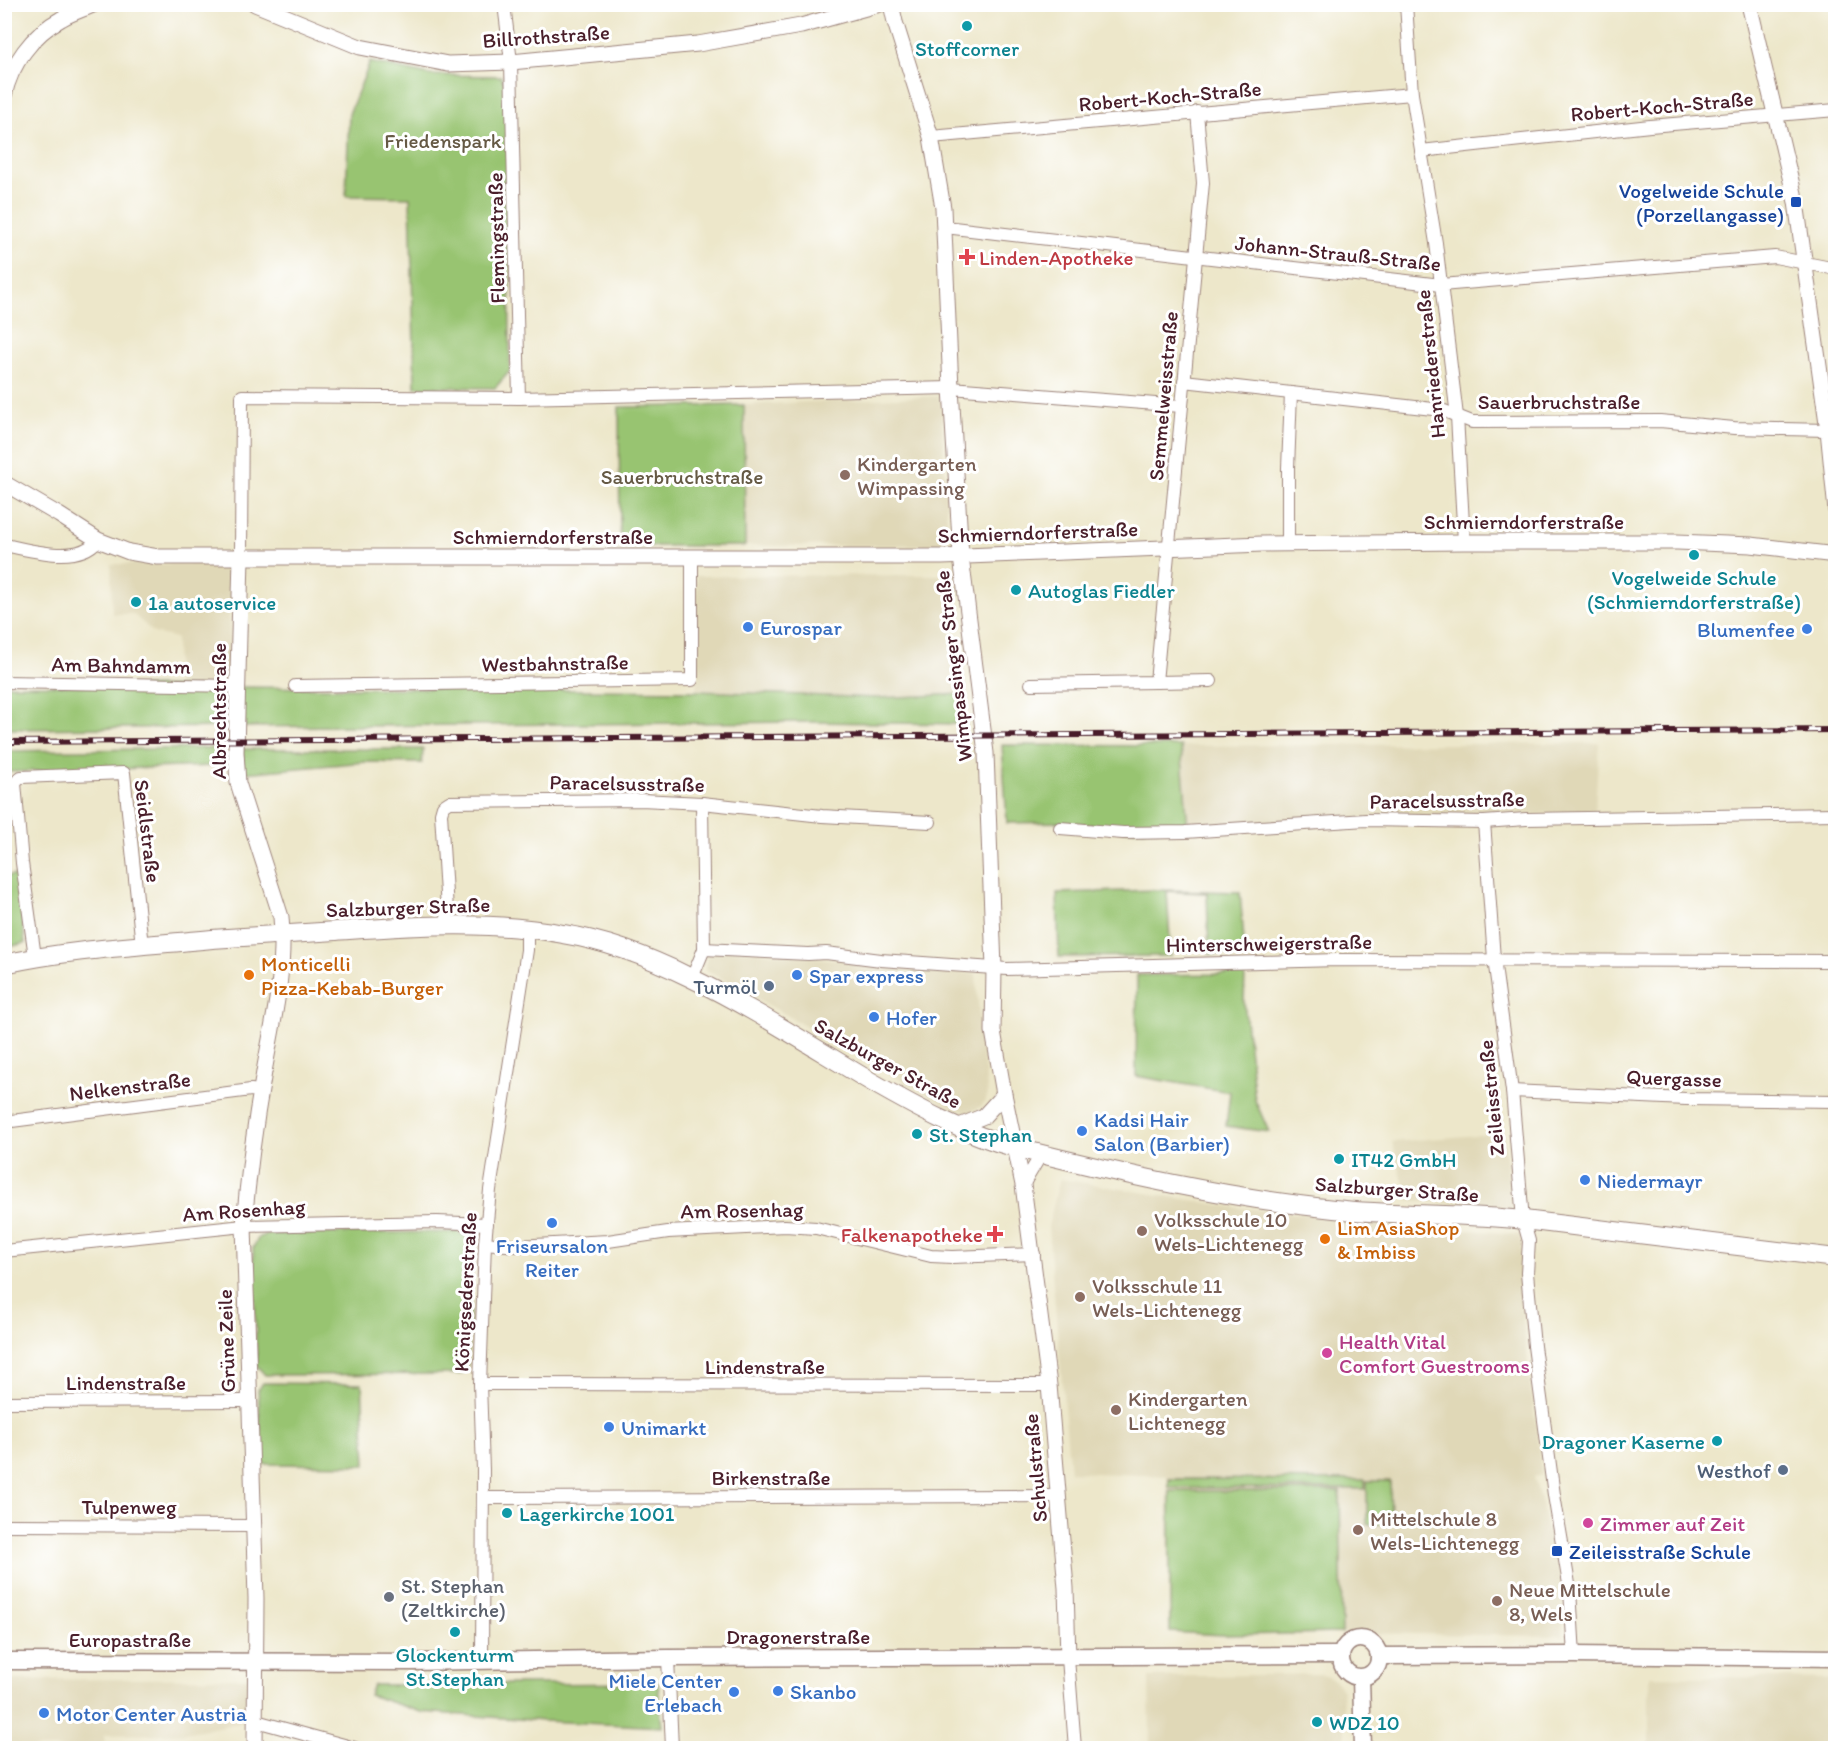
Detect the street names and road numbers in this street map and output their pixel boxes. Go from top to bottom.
street label: Billrothstraße [482,19,610,53]
street label: Robert-Koch-Straße [1078,76,1262,116]
street label: Robert-Koch-Straße [1570,86,1754,126]
street label: Flemingstraße [482,172,510,304]
street label: Johann-Strauß-Straße [1234,230,1442,276]
street label: Hanriederstraße [1410,288,1450,440]
street label: Semmelweisstraße [1143,310,1183,482]
street label: Sauerbruchstraße [1478,389,1640,414]
street label: Schmierndorferstraße [1424,509,1624,534]
street label: Schmierndorferstraße [937,516,1139,548]
street label: Schmierndorferstraße [453,524,653,549]
street label: Wimpassinger Straße [929,569,977,763]
street label: Albrechtstraße [206,643,231,779]
street label: Westbahnstraße [481,649,629,677]
street label: Am Bahndamm [51,651,191,679]
street label: Paracelsusstraße [549,769,705,797]
street label: Seidlstraße [129,778,167,884]
street label: Paracelsusstraße [1369,786,1525,814]
street label: Salzburger Straße [325,892,491,922]
street label: Hinterschweigerstraße [1166,929,1372,957]
street label: Salzburger Straße [810,1012,966,1114]
street label: Zeileisstraße [1472,1039,1510,1157]
street label: Quergasse [1626,1064,1722,1092]
street label: Nelkenstraße [68,1066,192,1106]
street label: Salzburger Straße [1314,1171,1480,1207]
street label: Am Rosenhag [182,1193,307,1227]
street label: Am Rosenhag [680,1196,804,1224]
street label: Königsederstraße [448,1211,482,1373]
street label: Grüne Zeile [212,1289,240,1393]
street label: Lindenstraße [705,1354,825,1379]
street label: Lindenstraße [66,1370,186,1395]
street label: Schulstraße [1018,1413,1052,1523]
street label: Birkenstraße [711,1465,831,1490]
street label: Tulpenweg [81,1494,177,1519]
street label: Dragonerstraße [726,1624,870,1649]
street label: Europastraße [69,1627,191,1652]

